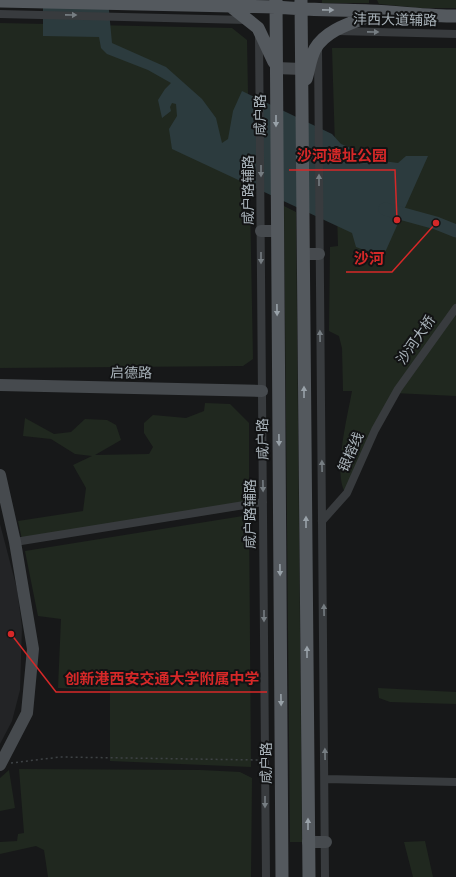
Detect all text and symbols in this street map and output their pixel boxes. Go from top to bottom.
one-way arrow [322,7,334,14]
street label: 沣西大道辅路 [353,11,437,29]
one-way arrow [65,12,77,19]
one-way arrow [367,29,380,35]
street label: 咸户路 [252,94,269,136]
one-way arrow [273,115,279,128]
callout: 沙河遗址公园 [289,143,395,170]
text: 沙河遗址公园 [297,147,387,165]
street label: 咸户路辅路 [240,155,257,225]
one-way arrow [258,165,264,178]
one-way arrow [316,173,322,186]
callout: 沙河 [346,245,392,272]
text: 沙河 [354,250,384,268]
one-way arrow [258,252,264,265]
one-way arrow [274,304,281,316]
street label: 沙河大桥 [393,312,439,368]
one-way arrow [317,329,323,342]
street label: 启德路 [110,364,152,382]
one-way arrow [301,386,308,398]
street label: 咸户路 [254,418,272,460]
street label: 银榕线 [335,429,367,475]
one-way arrow [276,434,282,447]
one-way arrow [319,459,325,472]
street label: 咸户路辅路 [242,479,259,549]
one-way arrow [260,480,266,493]
one-way arrow [303,515,309,528]
one-way arrow [277,564,283,577]
one-way arrow [320,604,327,616]
one-way arrow [261,610,267,623]
one-way arrow [304,645,310,658]
callout: 创新港西安交通大学附属中学 [56,665,267,692]
text: 创新港西安交通大学附属中学 [64,670,260,688]
one-way arrow [278,694,285,706]
street label: 咸户路 [258,742,275,784]
one-way arrow [322,747,328,760]
one-way arrow [262,796,269,808]
one-way arrow [305,817,311,830]

